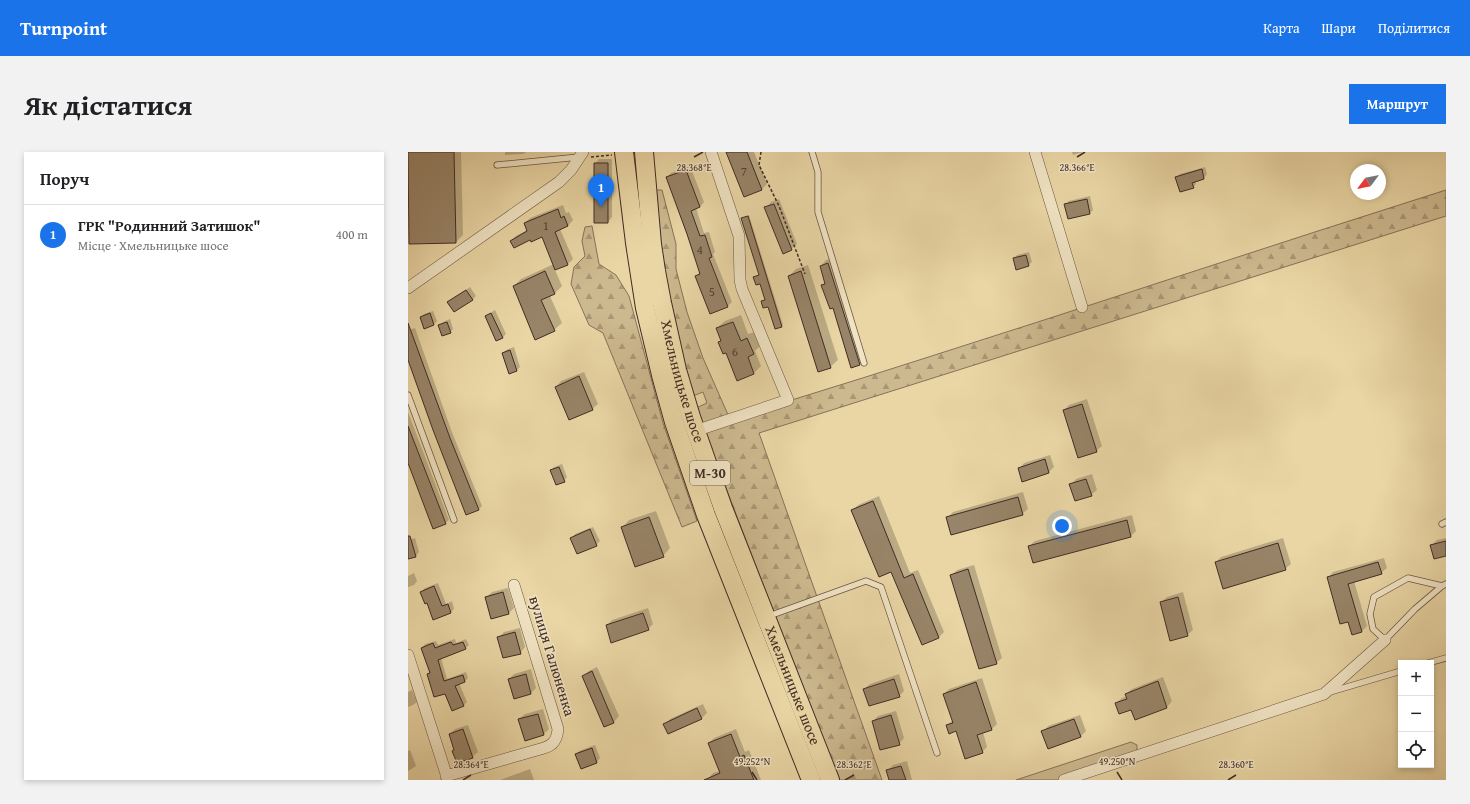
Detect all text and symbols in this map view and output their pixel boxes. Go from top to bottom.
text: Turnpoint [20,14,107,42]
text: Карта [1263,18,1300,38]
text: Шари [1322,18,1356,38]
text: Поділитися [1378,18,1450,38]
text: Як дістатися [24,84,192,125]
button: Маршрут [1349,84,1446,124]
text: 28.368°E [676,160,712,175]
text: 28.366°E [1059,160,1095,175]
house number: 7 [741,162,747,181]
north arrow [1350,164,1386,200]
text: Поруч [40,166,89,191]
pin: 1 [588,174,614,207]
text: ГРК "Родинний Затишок" [78,215,260,236]
house number: 1 [543,216,549,235]
text: 1 [50,225,56,244]
text: 400 m [336,225,368,244]
text: Місце · Хмельницьке шосе [78,236,229,255]
house number: 4 [697,240,703,259]
house number: 5 [709,282,715,301]
street label: Хмельницьке шосе [656,318,710,445]
house number: 6 [732,342,738,361]
road number: М-30 [690,461,730,485]
your location [1052,516,1072,536]
street label: вулиця Галюненка [524,593,581,719]
street label: Хмельницьке шосе [760,622,826,748]
map controls [1398,660,1434,768]
button: + [1398,660,1434,696]
button: − [1398,696,1434,732]
button: locate [1398,732,1434,768]
text: 49.252°N [734,754,771,769]
text: 49.250°N [1099,754,1136,769]
text: 28.364°E [453,757,489,772]
text: 28.362°E [836,757,872,772]
text: 28.360°E [1218,757,1254,772]

